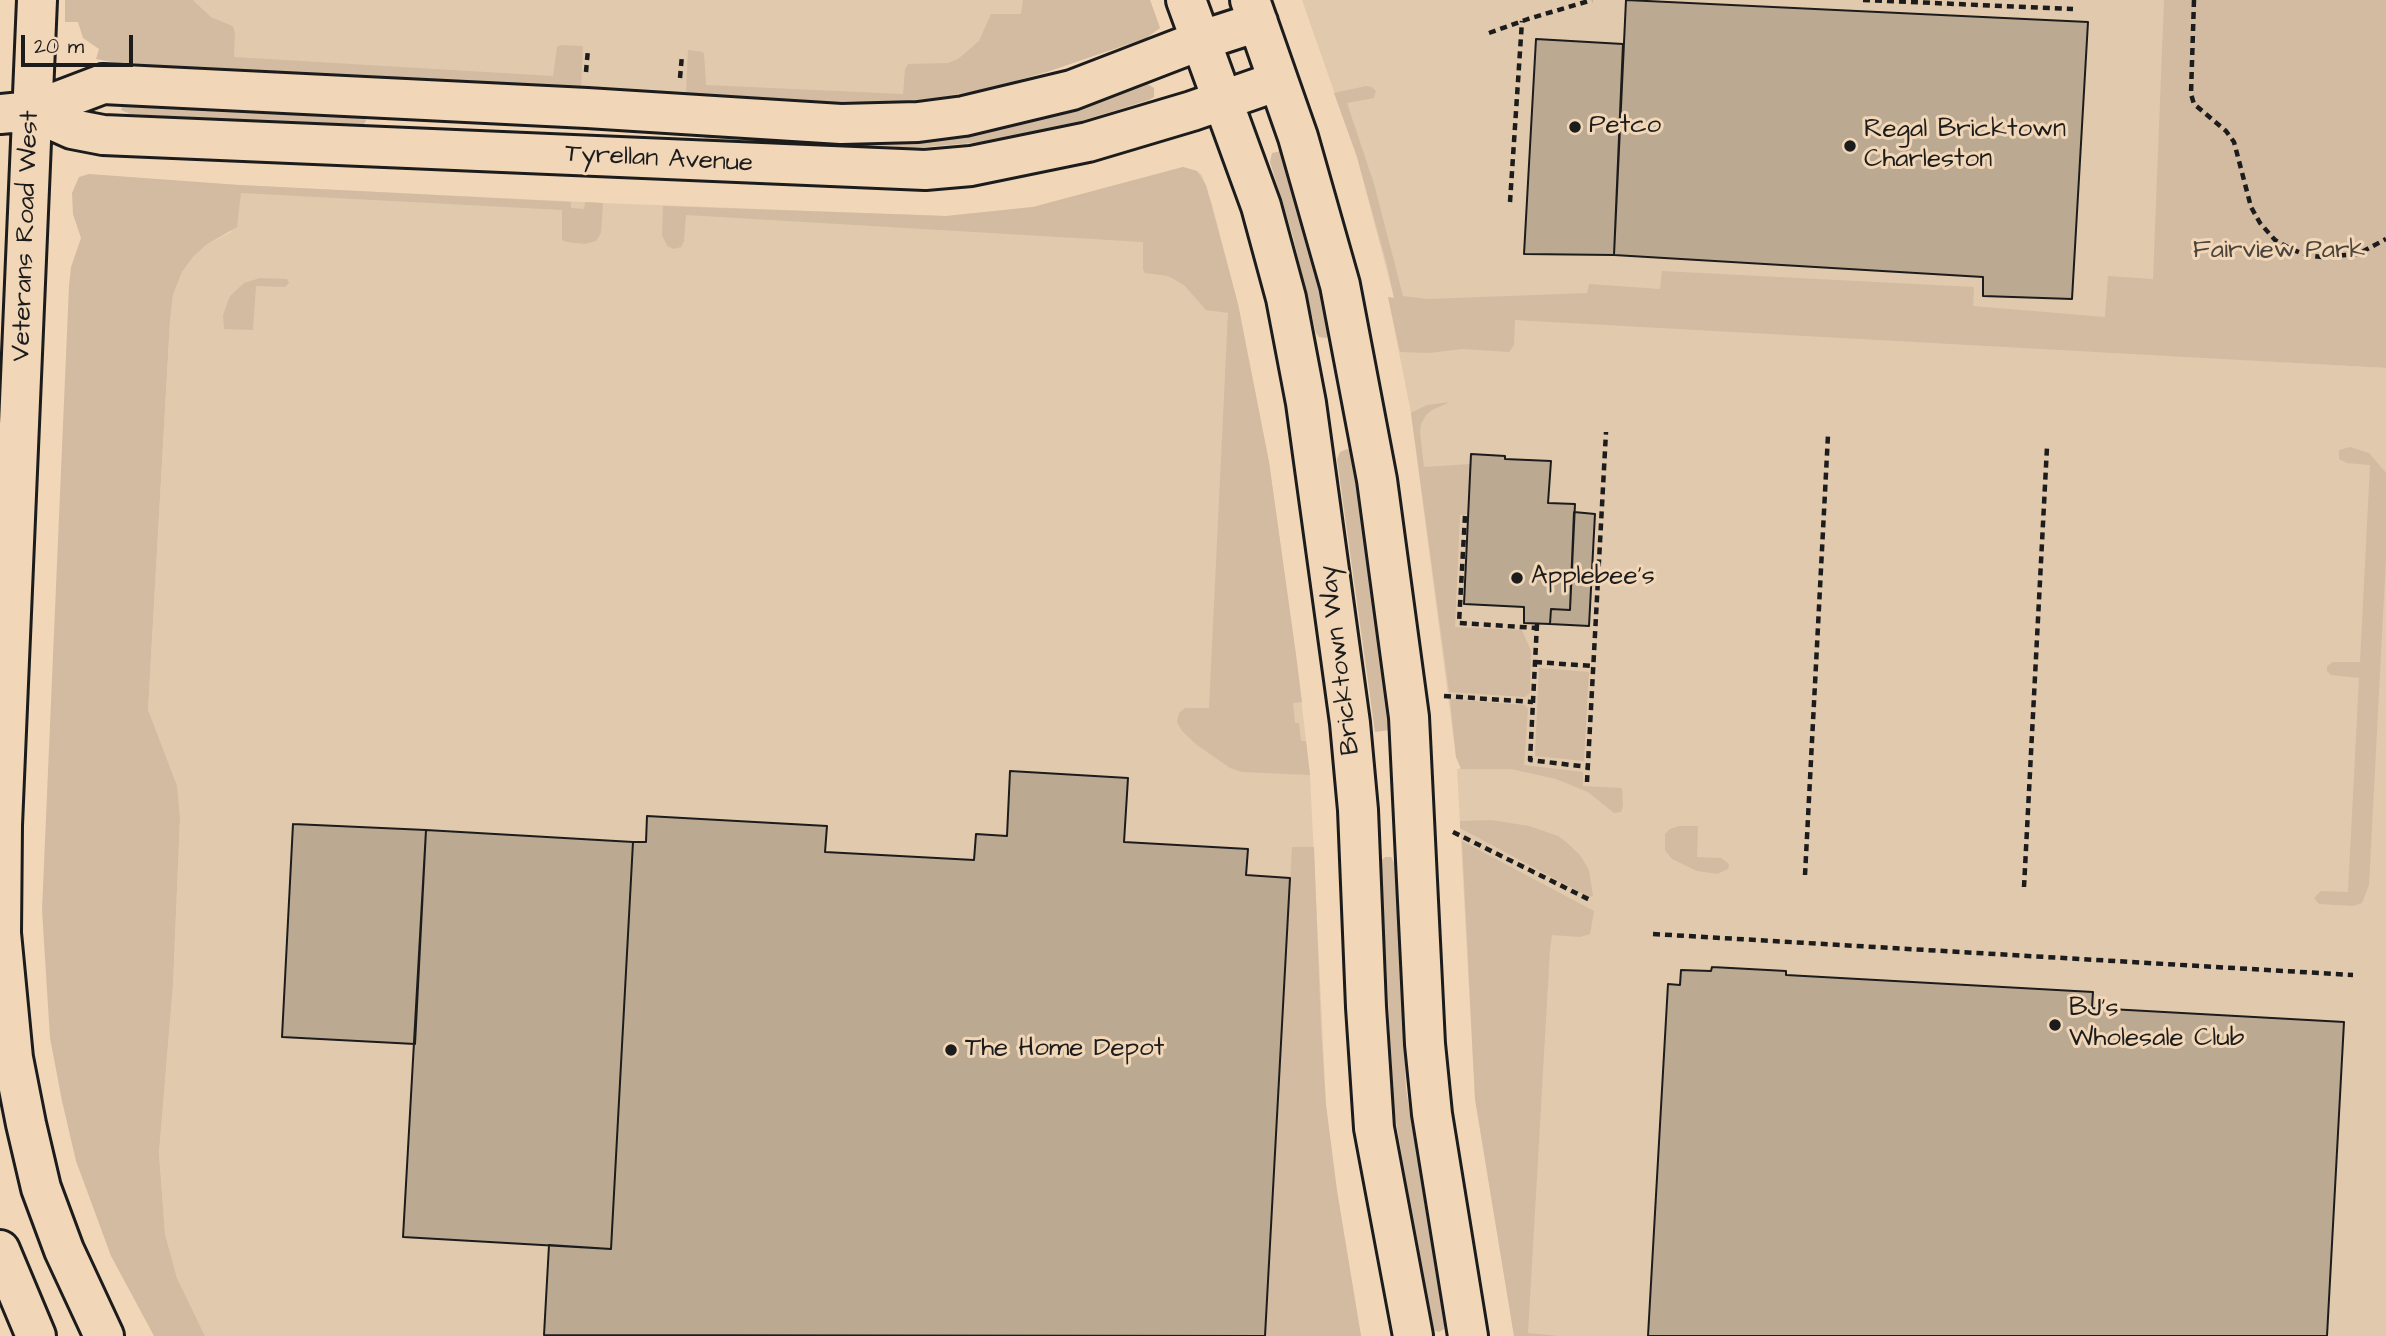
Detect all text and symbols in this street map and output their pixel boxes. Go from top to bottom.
scale bar [24,21,136,65]
text: 20 m [34,32,84,61]
street label: Veterans Road West [7,110,47,362]
place label: Petco [1589,111,1661,143]
place label: Regal Bricktown Charleston [1864,115,2066,176]
marker: Petco [1567,119,1583,135]
marker: Regal Bricktown Charleston [1842,138,1858,154]
street label: Tyrellan Avenue [564,139,754,181]
park label: Fairview Park [2193,236,2365,268]
place label: Applebee's [1531,562,1655,594]
street label: Bricktown Way [1314,563,1368,757]
marker: Applebee's [1509,570,1525,586]
place label: BJ's Wholesale Club [2069,994,2244,1056]
marker: BJ's Wholesale Club [2047,1017,2063,1033]
place label: The Home Depot [965,1034,1164,1066]
marker: The Home Depot [943,1042,959,1058]

